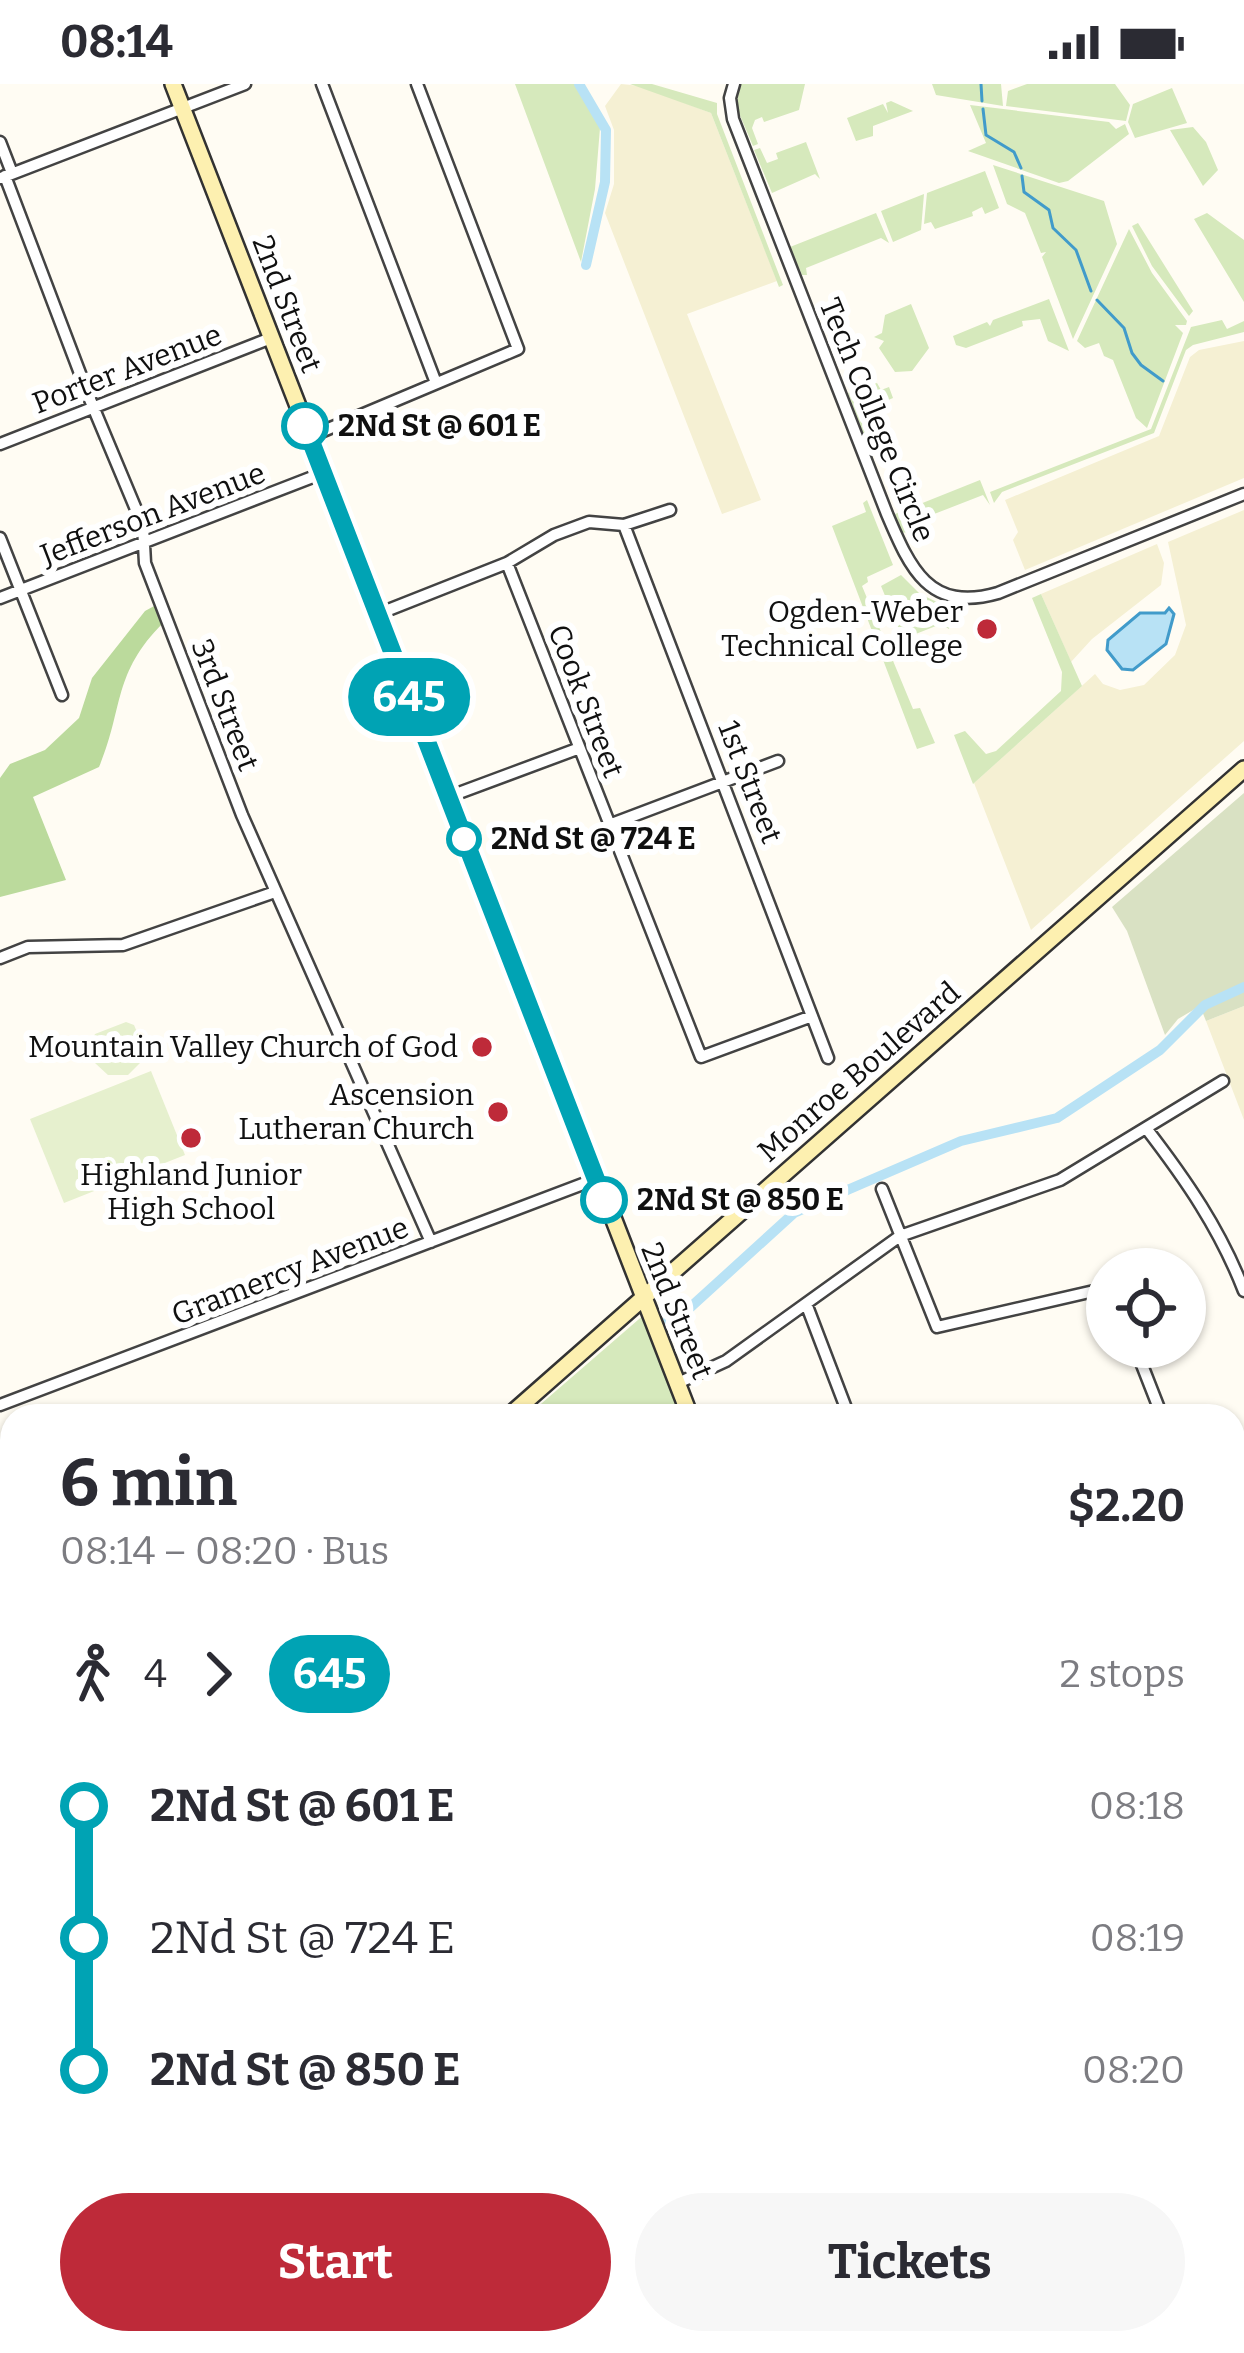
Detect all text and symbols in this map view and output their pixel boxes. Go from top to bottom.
text: 08:14 [60,15,173,69]
street label: 2nd Street [244,230,330,378]
street label: Tech College Circle [812,293,942,547]
street label: Porter Avenue [27,316,227,422]
marker: 2Nd St @ 601 E [283,404,327,448]
place label: 2Nd St @ 601 E [338,408,541,444]
street label: Jefferson Avenue [35,455,270,574]
place label: Ogden-Weber Technical College [721,594,963,664]
marker: Ogden-Weber Technical College [974,616,1000,642]
street label: Cook Street [540,620,632,783]
street label: 3rd Street [184,634,266,776]
line badge: 645 [340,658,478,736]
text: 645 [372,672,446,722]
street label: 1st Street [710,716,790,848]
place label: 2Nd St @ 724 E [491,821,696,857]
marker: 2Nd St @ 724 E [448,823,480,855]
street label: Monroe Boulevard [751,974,968,1170]
place label: Mountain Valley Church of God [28,1029,458,1065]
marker: Mountain Valley Church of God [469,1034,495,1060]
place label: Ascension Lutheran Church [238,1077,474,1147]
marker: Ascension Lutheran Church [485,1099,511,1125]
marker: Highland Junior High School [178,1125,204,1151]
place label: Highland Junior High School [80,1157,302,1227]
marker: 2Nd St @ 850 E [582,1178,626,1222]
place label: 2Nd St @ 850 E [637,1182,844,1218]
street label: Gramercy Avenue [167,1209,413,1333]
street label: 2nd Street [633,1238,721,1385]
map controls [1086,1248,1206,1368]
button: locate [1086,1248,1206,1368]
text: 6 min [60,1443,237,1522]
text: $2.20 [1068,1479,1185,1533]
text: 08:14 – 08:20 · Bus [60,1528,389,1574]
icon: walk [60,1641,126,1707]
icon: forward [185,1641,251,1707]
text: 645 [293,1649,366,1699]
text: 4 [144,1651,167,1697]
text: 2 stops [1059,1651,1185,1697]
text: 2Nd St @ 601 E [150,1779,455,1833]
text: 08:18 [1089,1783,1185,1829]
text: 2Nd St @ 724 E [150,1911,455,1965]
text: 08:19 [1090,1915,1185,1961]
text: 2Nd St @ 850 E [150,2043,461,2097]
text: 08:20 [1082,2047,1185,2093]
button: Start [60,2193,611,2331]
button: Tickets [635,2193,1185,2331]

